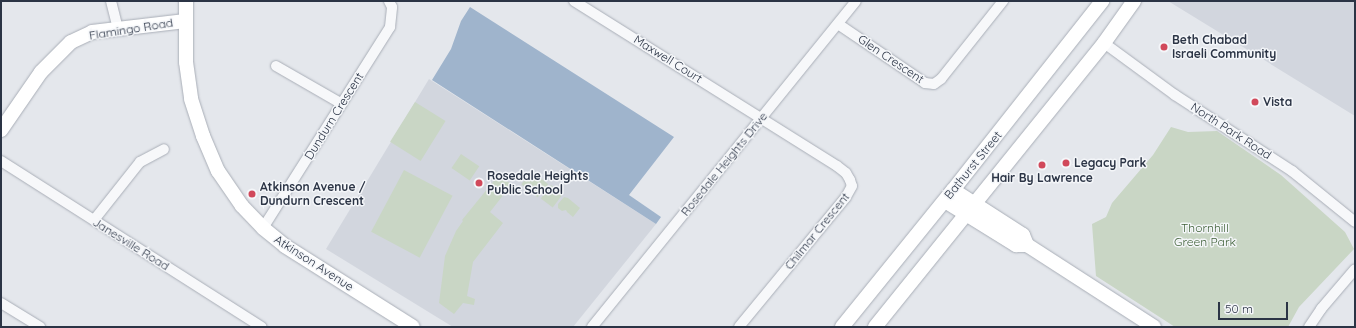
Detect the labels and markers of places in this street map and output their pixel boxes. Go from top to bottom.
place label: Beth Chabad Israeli Community [1172,33,1276,61]
marker: Beth Chabad Israeli Community [1159,42,1169,52]
place label: Vista [1263,95,1292,109]
marker: Vista [1250,97,1260,107]
place label: Legacy Park [1074,156,1146,170]
marker: Legacy Park [1061,158,1071,168]
marker: Hair By Lawrence [1037,160,1047,170]
place label: Rosedale Heights Public School [487,169,588,197]
place label: Hair By Lawrence [991,171,1093,185]
marker: Rosedale Heights Public School [474,178,484,188]
place label: Atkinson Avenue / Dundurn Crescent [260,180,366,208]
marker: Atkinson Avenue / Dundurn Crescent [247,189,257,199]

